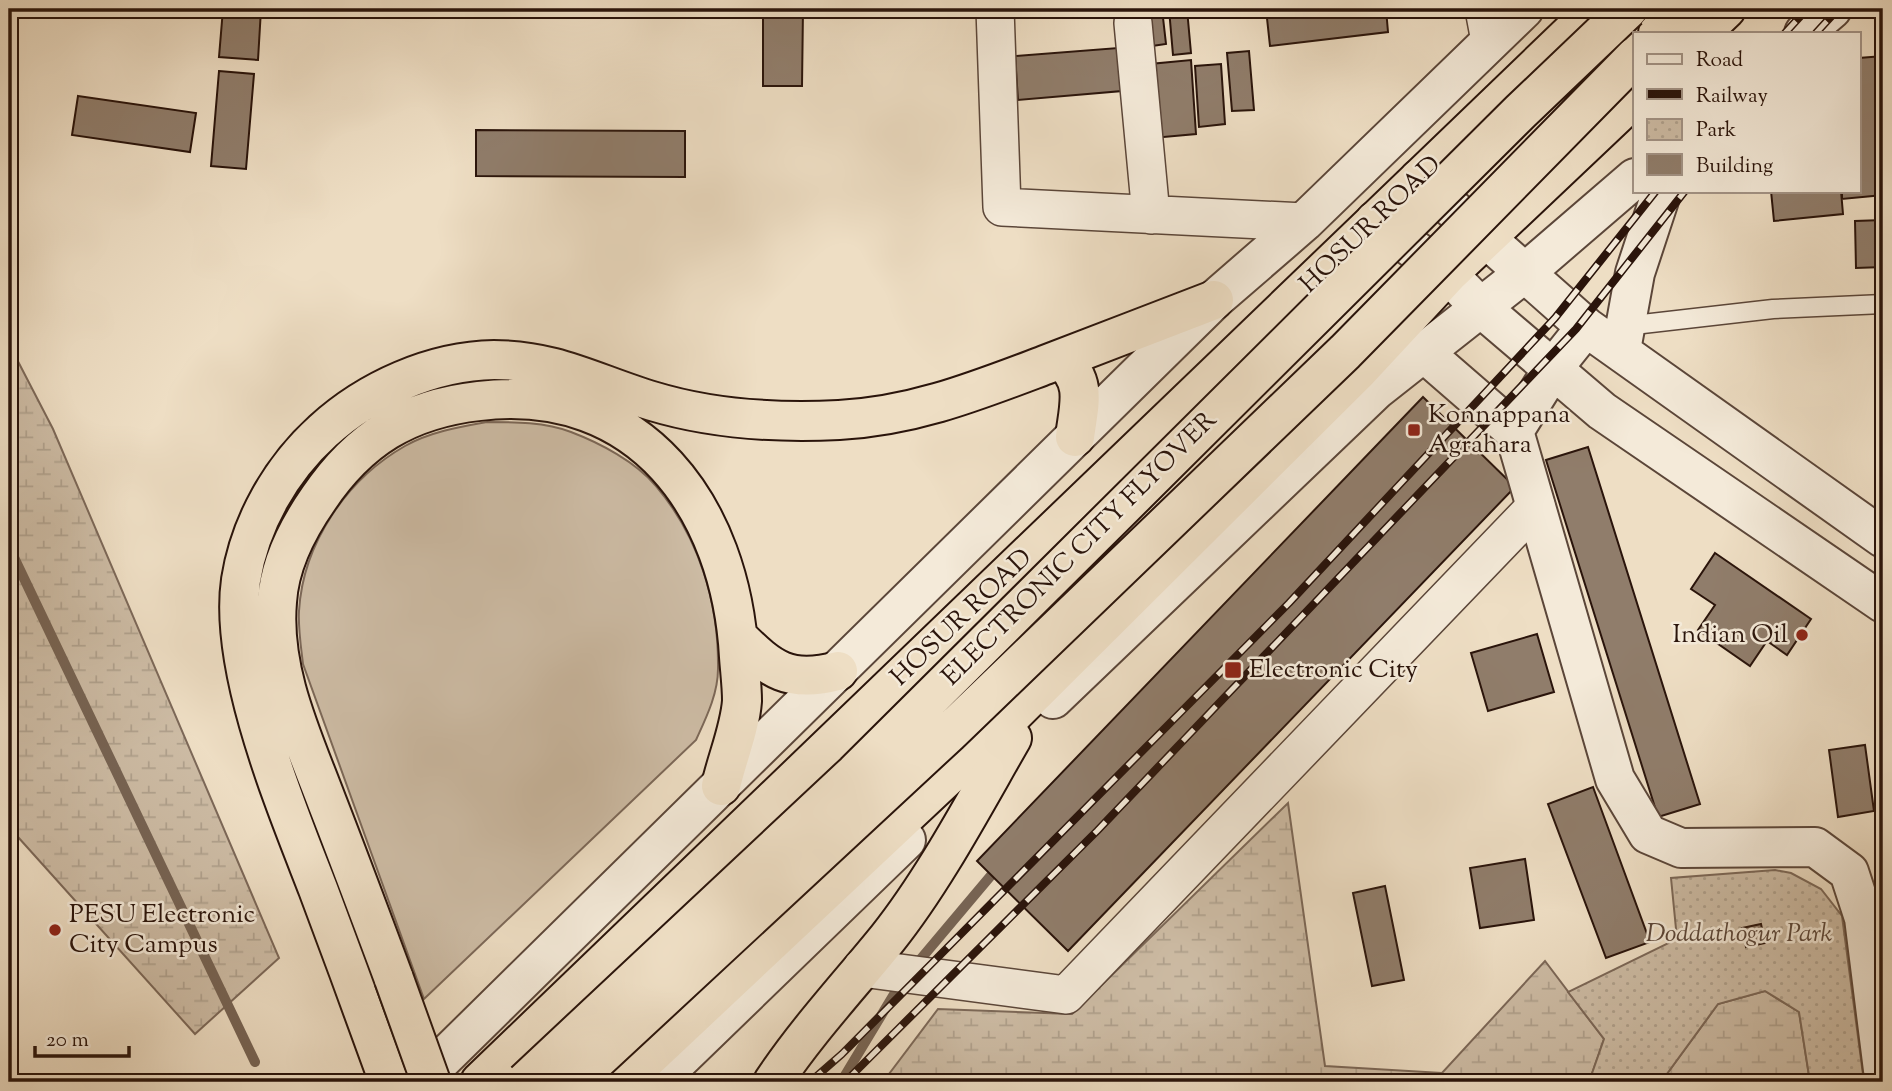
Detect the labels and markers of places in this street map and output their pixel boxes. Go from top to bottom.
place label: Konnappana Agrahara [1428,397,1570,464]
marker: Konnappana Agrahara [1406,422,1422,438]
place label: Indian Oil [1673,617,1788,654]
marker: Indian Oil [1794,627,1810,643]
place label: Electronic City [1249,652,1418,689]
marker: Electronic City [1223,660,1243,680]
place label: PESU Electronic City Campus [69,897,256,964]
marker: PESU Electronic City Campus [47,922,63,938]

